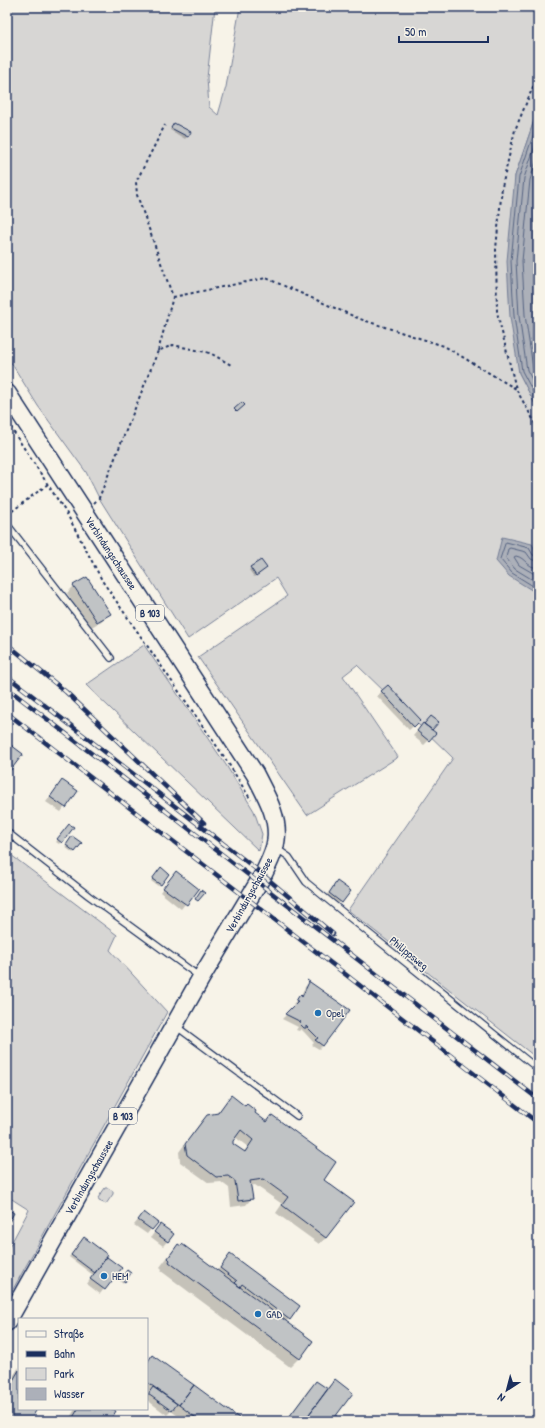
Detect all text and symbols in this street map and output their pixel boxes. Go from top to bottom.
scale bar [399,18,488,44]
text: 50 m [405,23,426,40]
street label: Verbindungschaussee [82,514,140,593]
road number: B 103 [136,605,164,621]
street label: Verbindungschaussee [222,854,276,935]
street label: Philippsweg [387,933,431,973]
place label: Opel [326,1006,344,1020]
marker: Opel [313,1008,323,1018]
road number: B 103 [109,1108,137,1124]
street label: Verbindungschaussee [62,1136,116,1217]
place label: HEM [112,1269,129,1283]
marker: HEM [99,1271,109,1281]
place label: GAD [266,1307,283,1321]
marker: GAD [253,1309,263,1319]
legend [18,1318,148,1410]
text: Straße [54,1325,84,1342]
text: Bahn [54,1345,75,1362]
text: Park [54,1365,74,1382]
north arrow [487,1370,527,1410]
text: Wasser [54,1385,85,1402]
text: N [495,1391,508,1405]

